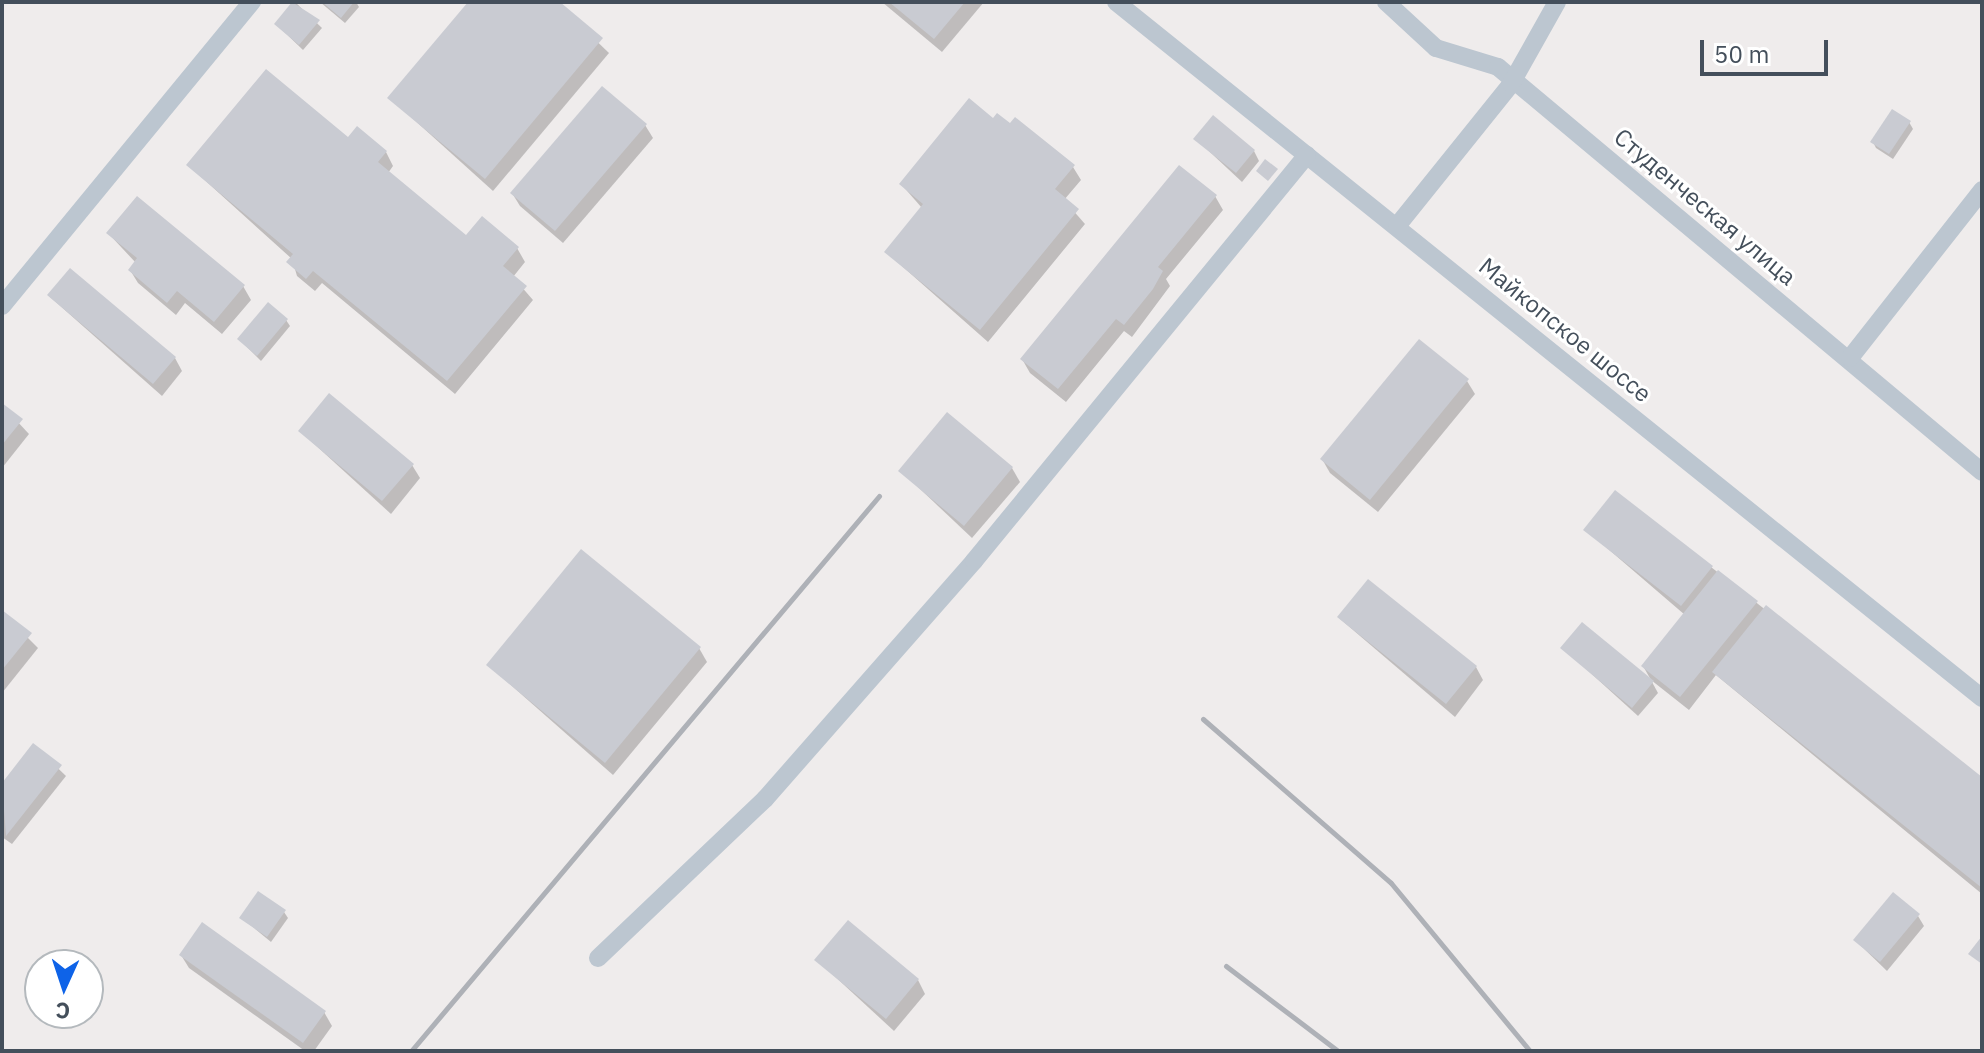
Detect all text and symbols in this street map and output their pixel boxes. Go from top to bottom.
scale bar [1704,24,1832,74]
text: 50 m [1714,38,1769,70]
street label: Студенческая улица [1608,123,1802,291]
street label: Майкопское шоссе [1473,252,1657,408]
north arrow [24,949,104,1029]
text: С [55,997,71,1026]

